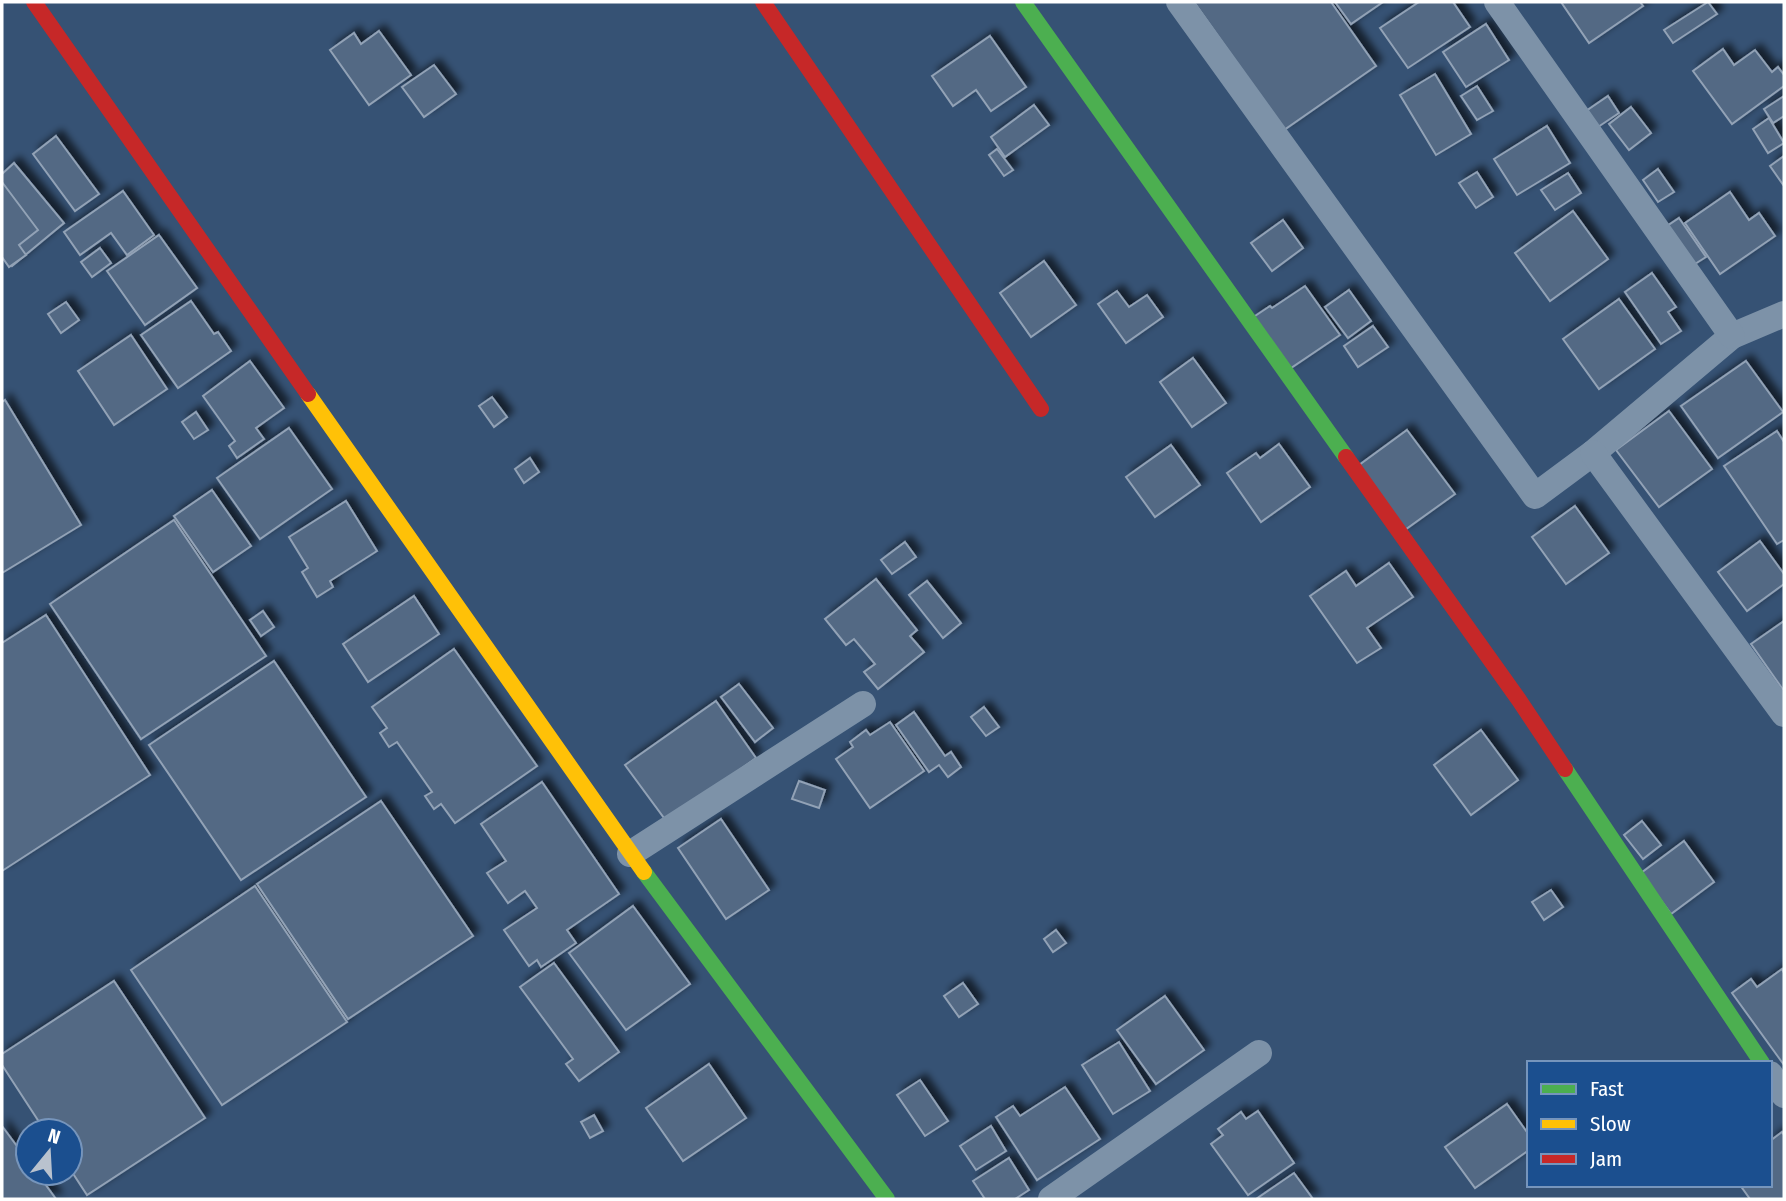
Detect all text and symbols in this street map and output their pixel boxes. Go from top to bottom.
legend [1527,1061,1772,1187]
text: Fast [1590,1076,1624,1102]
text: Slow [1590,1111,1631,1137]
north arrow [14,1117,84,1187]
text: N [45,1124,63,1149]
text: Jam [1590,1146,1622,1172]

